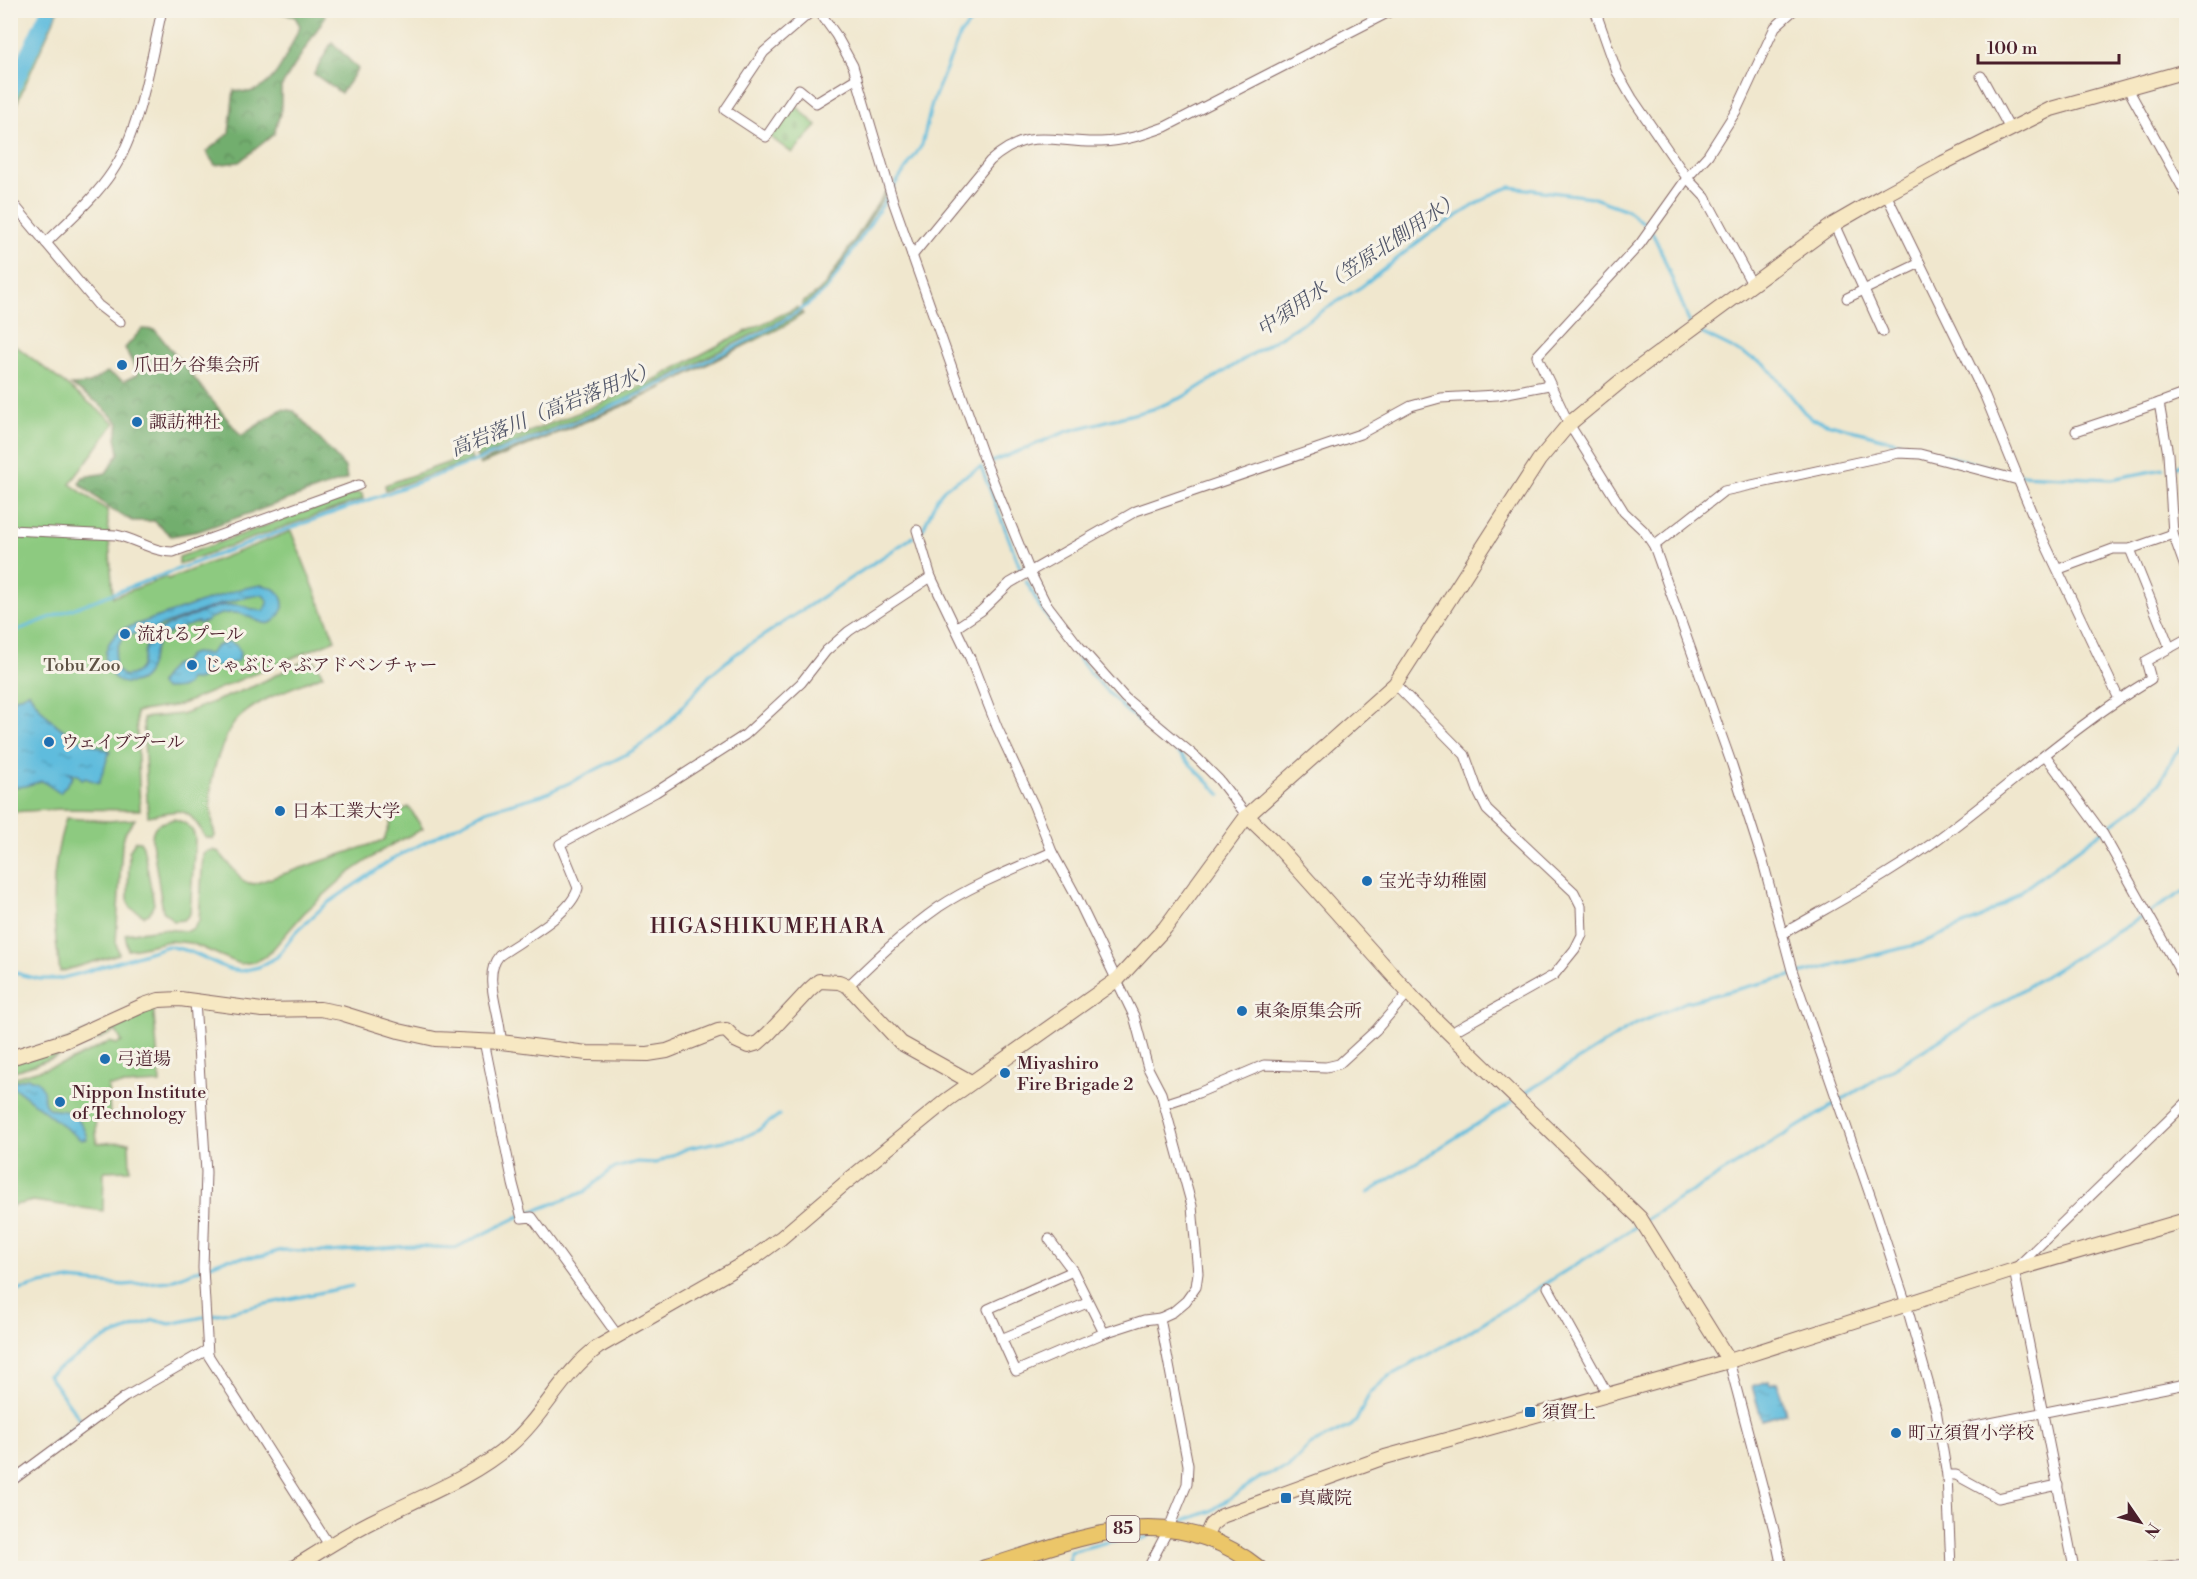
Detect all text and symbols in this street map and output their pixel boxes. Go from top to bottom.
scale bar [1978,27,2119,65]
text: 100 m [1987,37,2038,60]
water label: 中須用水（笠原北側用水） [1253,188,1465,342]
place label: 爪田ケ谷集会所 [134,354,260,377]
water label: 高岩落川（高岩落用水） [447,357,661,463]
marker: 爪田ケ谷集会所 [115,358,129,372]
place label: 諏訪神社 [149,411,221,434]
marker: 諏訪神社 [130,415,144,429]
place label: 流れるプール [137,623,244,646]
marker: 流れるプール [118,627,132,641]
park label: Tobu Zoo [43,654,121,677]
place label: じゃぶじゃぶアドベンチャー [204,654,437,677]
marker: じゃぶじゃぶアドベンチャー [185,658,199,672]
place label: ウェイブプール [61,731,185,754]
marker: ウェイブプール [42,735,56,749]
place label: 日本工業大学 [292,800,400,823]
marker: 日本工業大学 [273,804,287,818]
place label: 宝光寺幼稚園 [1379,870,1487,893]
marker: 宝光寺幼稚園 [1360,874,1374,888]
district label: HIGASHIKUMEHARA [650,914,886,940]
place label: 東粂原集会所 [1254,1000,1362,1023]
marker: 東粂原集会所 [1235,1004,1249,1018]
place label: 弓道場 [117,1048,171,1071]
marker: 弓道場 [98,1052,112,1066]
place label: Miyashiro Fire Brigade 2 [1017,1052,1133,1096]
marker: Miyashiro Fire Brigade 2 [998,1066,1012,1080]
place label: Nippon Institute of Technology [72,1081,206,1125]
marker: Nippon Institute of Technology [53,1095,67,1109]
place label: 須賀上 [1542,1401,1596,1424]
marker: 須賀上 [1523,1405,1537,1419]
place label: 町立須賀小学校 [1908,1422,2034,1445]
marker: 町立須賀小学校 [1889,1426,1903,1440]
place label: 真蔵院 [1298,1487,1352,1510]
marker: 真蔵院 [1279,1491,1293,1505]
north arrow [2110,1492,2170,1552]
road number: 85 [1106,1516,1140,1542]
text: N [2139,1519,2163,1541]

